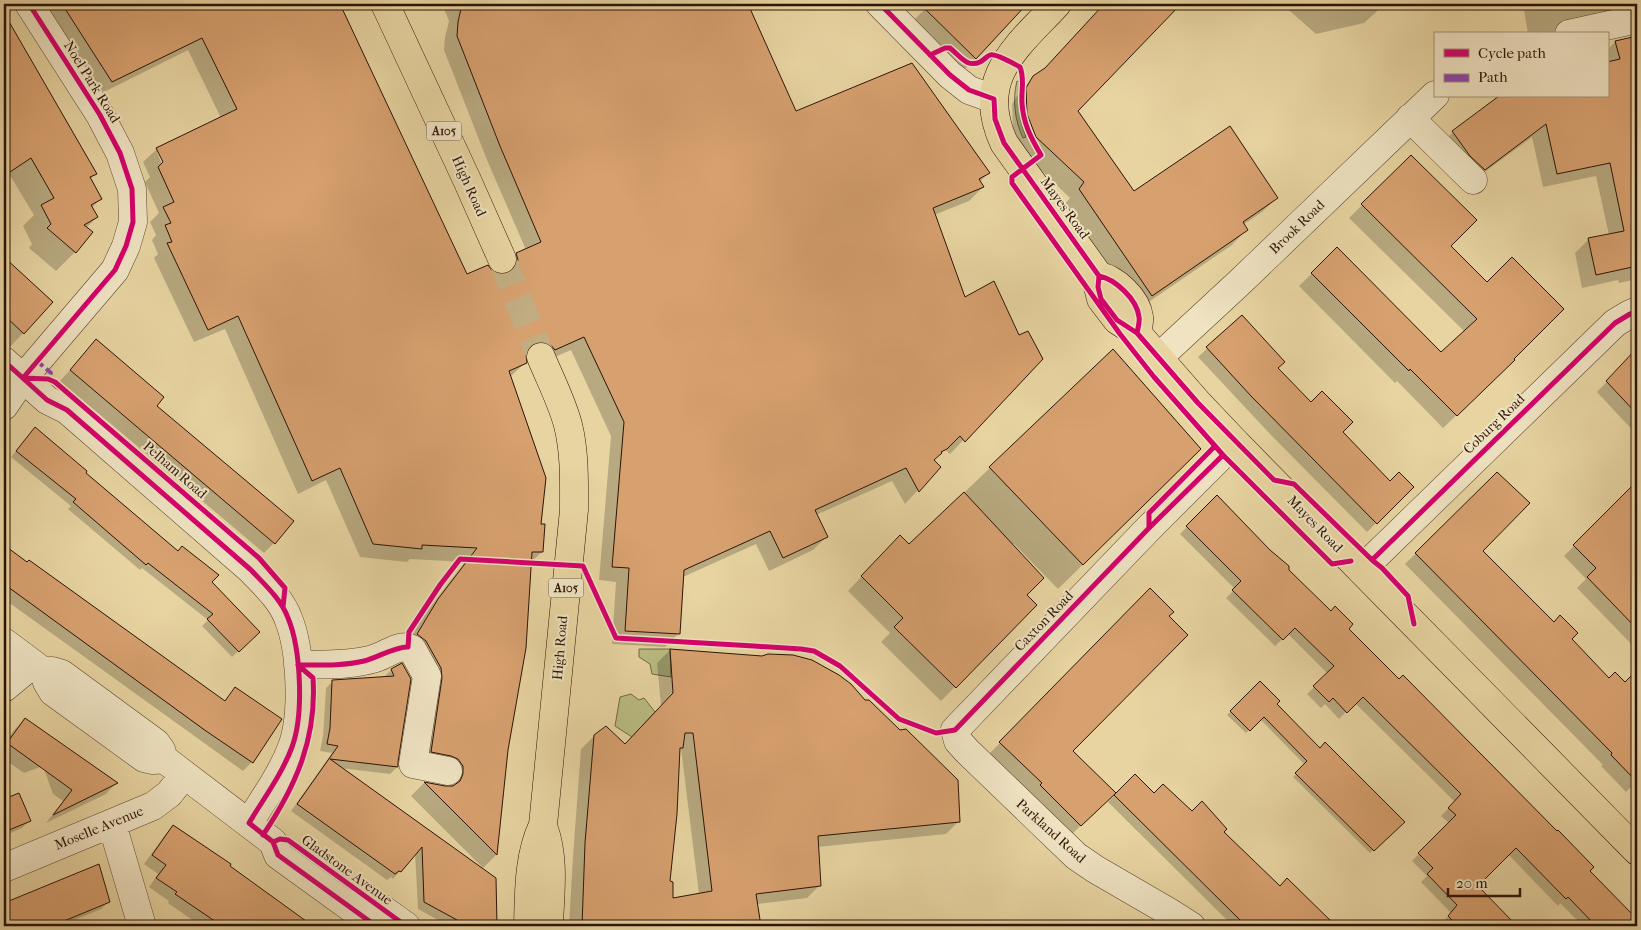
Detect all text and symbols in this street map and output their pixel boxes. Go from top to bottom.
legend [1434,32,1608,98]
street label: Noel Park Road [60,38,124,126]
text: Cycle path [1478,44,1546,62]
text: Path [1478,68,1508,86]
road number: A105 [426,122,462,140]
street label: High Road [448,153,490,219]
street label: Mayes Road [1037,174,1093,243]
street label: Brook Road [1266,196,1329,258]
street label: Coburg Road [1460,390,1529,458]
street label: Pelham Road [140,438,211,503]
street label: Mayes Road [1284,492,1347,556]
road number: A105 [548,578,584,598]
street label: Caxton Road [1011,587,1077,655]
street label: High Road [549,615,571,681]
street label: Parkland Road [1013,795,1090,867]
street label: Moselle Avenue [52,802,146,854]
street label: Gladstone Avenue [298,831,396,909]
scale bar [1448,865,1521,897]
text: 20 m [1456,874,1488,892]

